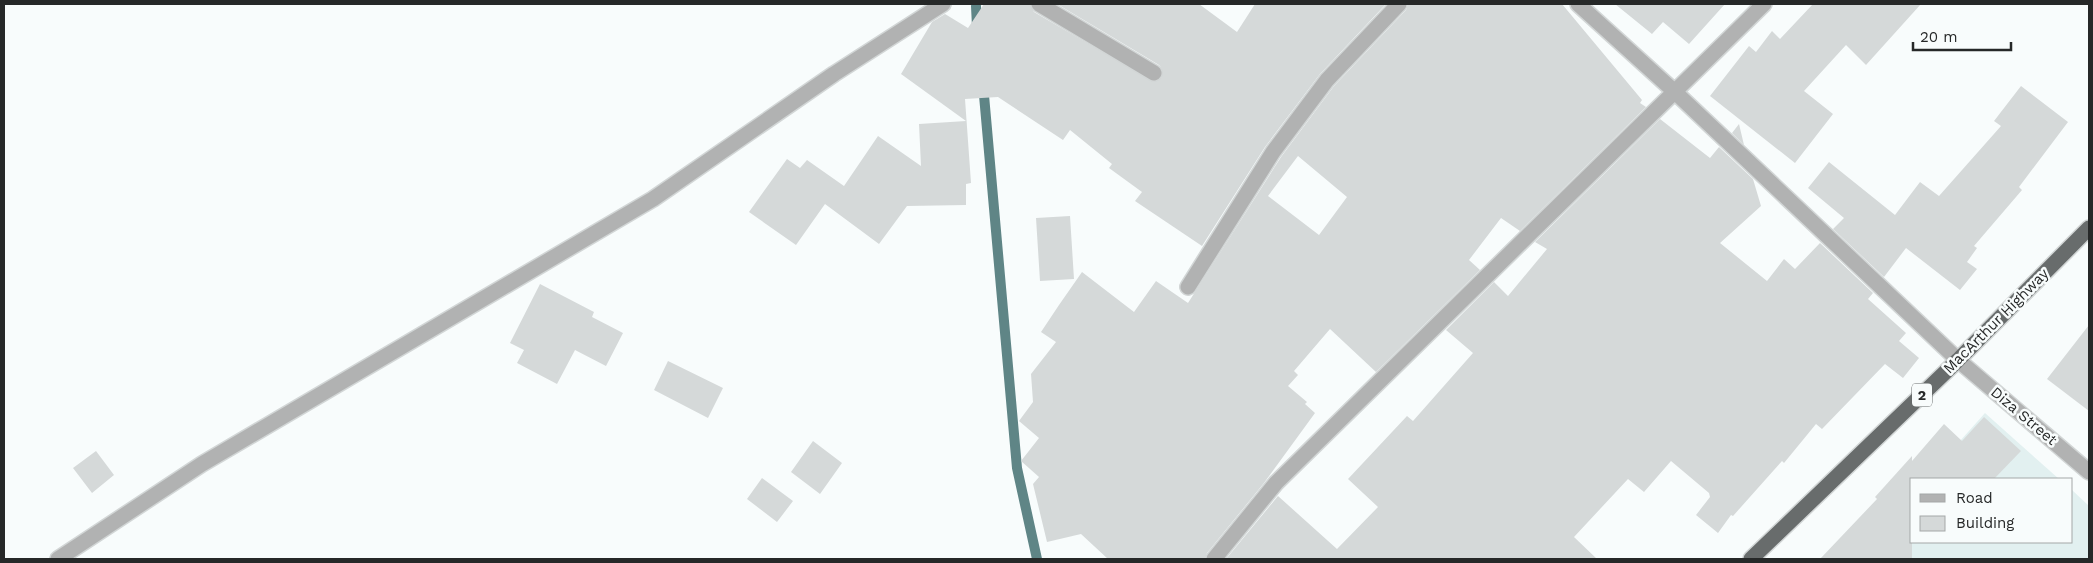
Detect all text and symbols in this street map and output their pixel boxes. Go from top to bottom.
scale bar [1913,20,2010,52]
text: 20 m [1920,28,1958,46]
street label: MacArthur Highway [1940,265,2052,377]
street label: Diza Street [1987,383,2061,449]
road number: 2 [1912,384,1932,406]
legend [1910,478,2073,543]
text: Road [1956,489,1993,507]
text: Building [1956,514,2014,532]

